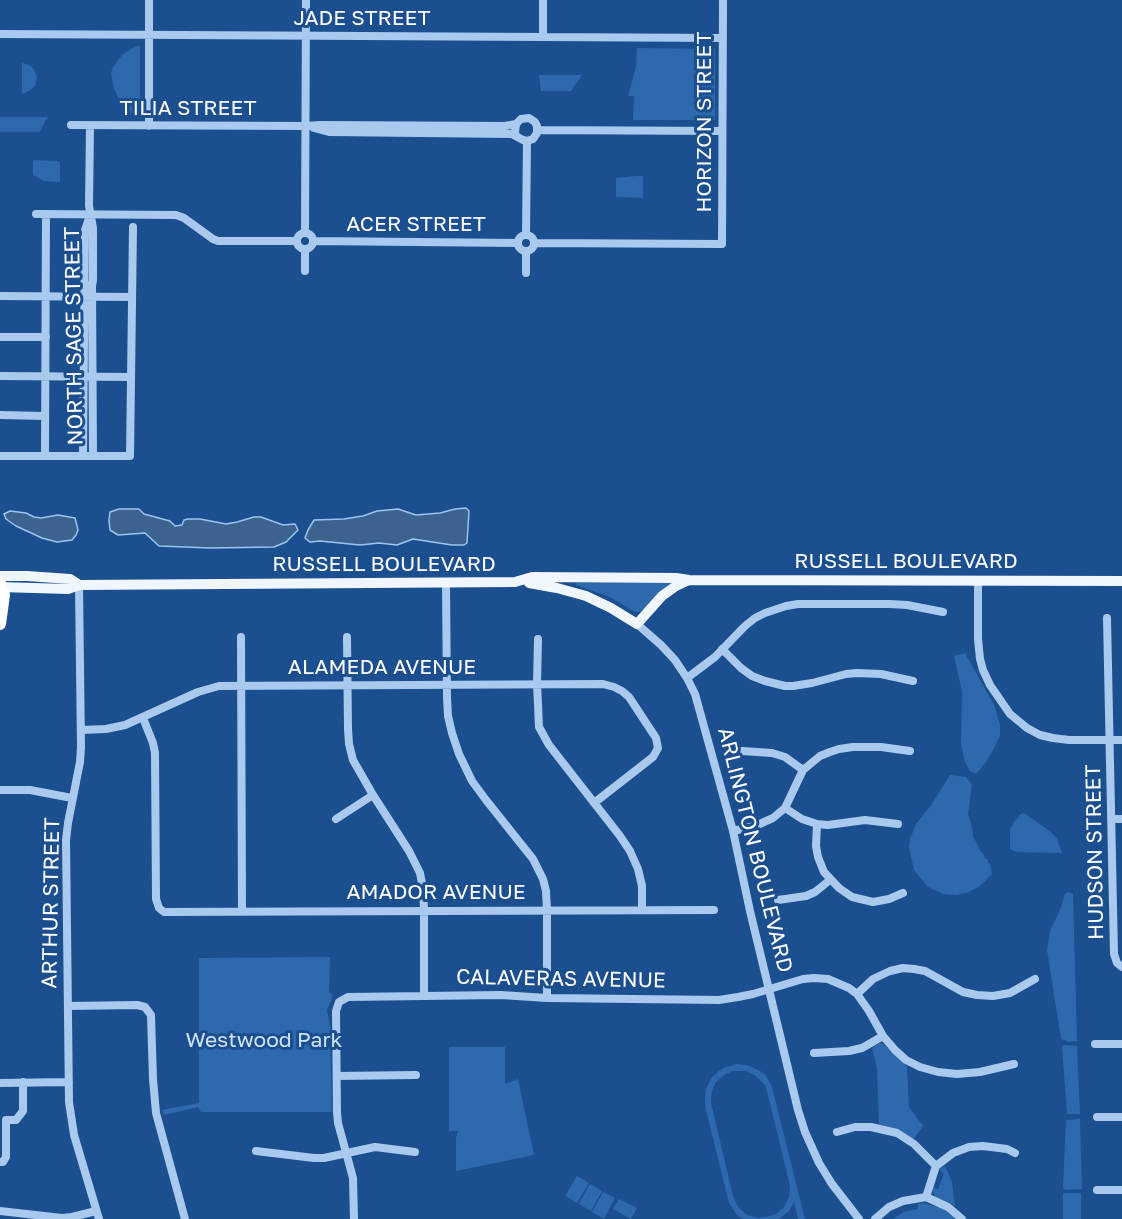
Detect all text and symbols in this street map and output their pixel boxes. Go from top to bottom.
street label: JADE STREET [293,5,431,31]
street label: HORIZON STREET [691,32,717,212]
street label: TILIA STREET [120,95,256,121]
street label: ACER STREET [346,211,486,237]
street label: NORTH SAGE STREET [59,226,89,446]
street label: RUSSELL BOULEVARD [794,548,1018,574]
street label: RUSSELL BOULEVARD [272,551,496,577]
street label: ALAMEDA AVENUE [288,654,476,680]
street label: ARLINGTON BOULEVARD [712,725,798,975]
street label: HUDSON STREET [1081,764,1109,940]
street label: ARTHUR STREET [37,817,65,989]
street label: AMADOR AVENUE [346,879,526,905]
street label: CALAVERAS AVENUE [456,965,666,993]
park label: Westwood Park [186,1027,342,1053]

